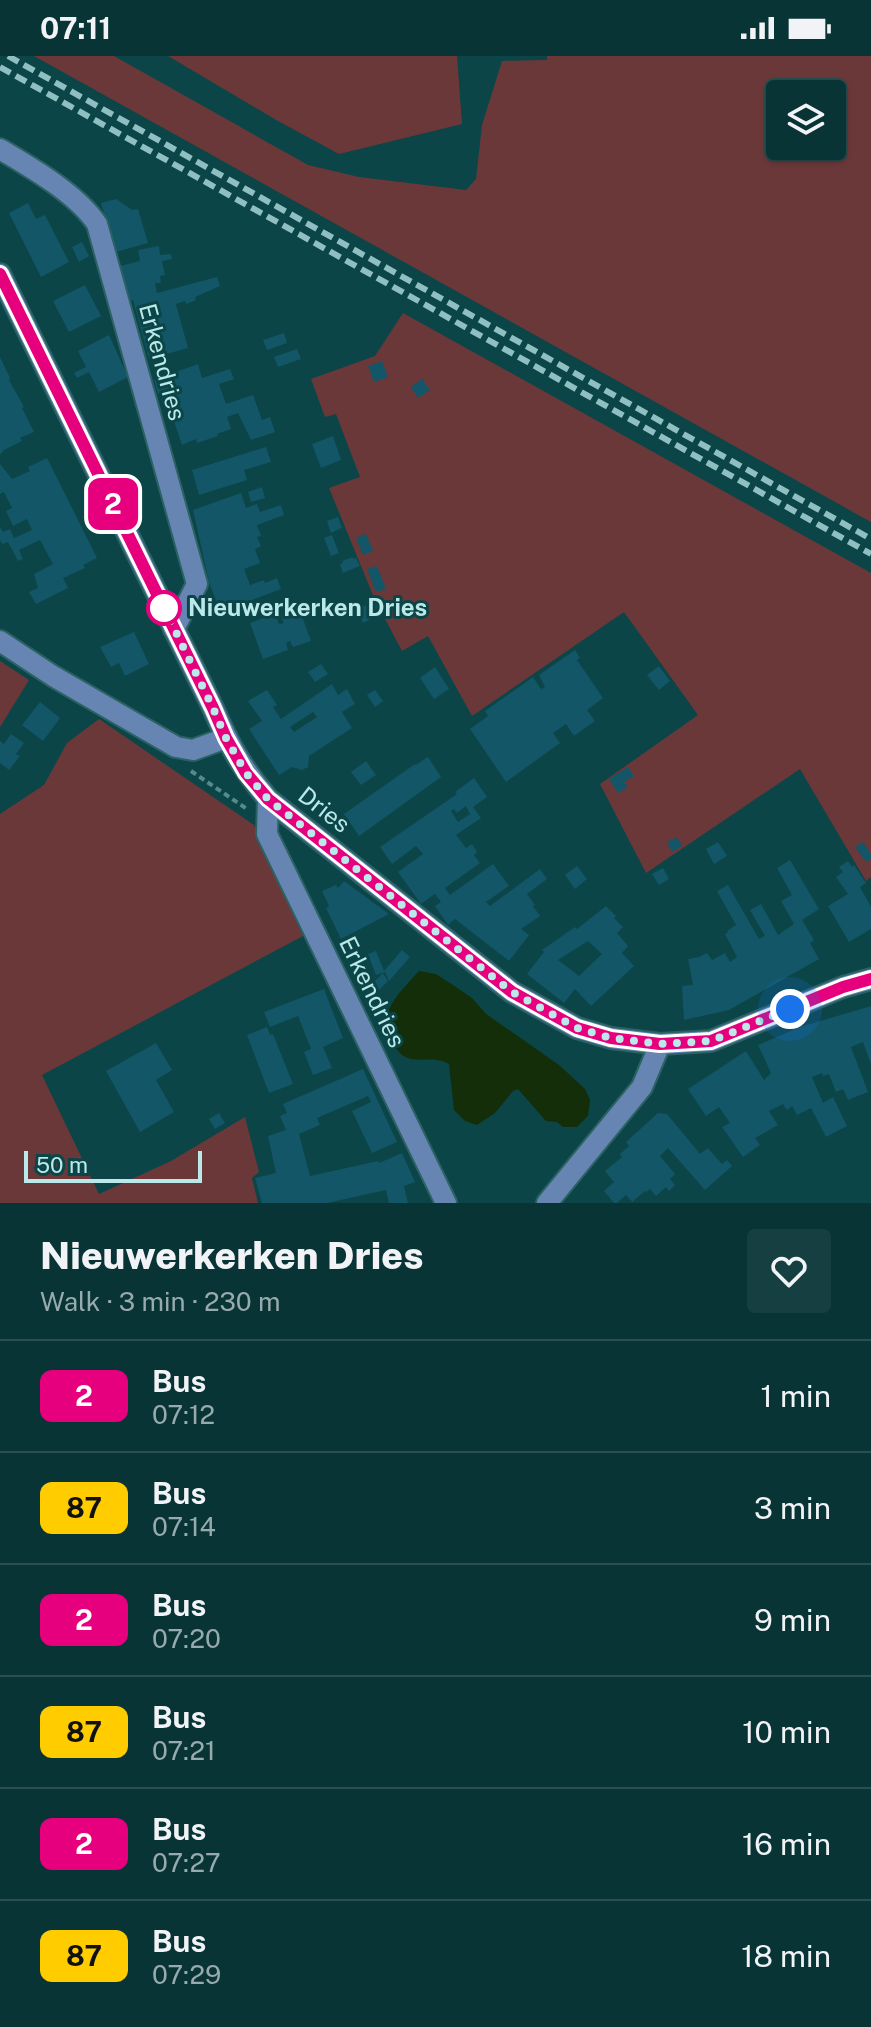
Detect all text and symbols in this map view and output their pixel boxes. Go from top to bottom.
text: 07:11 [40,10,111,46]
map controls [766,80,846,160]
button: layers [766,80,846,160]
street label: Erkendries [134,300,192,423]
line badge: 2 [87,478,139,530]
text: 2 [104,487,122,520]
marker: Nieuwerkerken Dries [147,591,181,625]
place label: Nieuwerkerken Dries [188,593,427,621]
street label: Dries [293,780,356,838]
street label: Erkendries [334,932,412,1052]
your location [770,989,810,1029]
scale bar [24,1147,202,1183]
text: 50 m [36,1152,88,1178]
button: heart [747,1229,831,1313]
text: Nieuwerkerken Dries [40,1233,424,1278]
text: Walk · 3 min · 230 m [40,1286,280,1317]
text: Bus [152,1363,206,1399]
text: 1 min [761,1378,831,1414]
text: 2 [75,1379,93,1412]
text: 07:12 [152,1399,215,1430]
text: Bus [152,1475,206,1511]
text: 3 min [754,1490,831,1526]
text: 87 [66,1491,102,1524]
text: 07:14 [152,1511,216,1542]
text: Bus [152,1587,206,1623]
text: 9 min [754,1602,831,1638]
text: 2 [75,1603,93,1636]
text: 07:20 [152,1623,221,1654]
text: Bus [152,1699,206,1735]
text: 10 min [742,1714,831,1750]
text: 87 [66,1715,102,1748]
text: 07:21 [152,1735,216,1766]
text: Bus [152,1811,206,1847]
text: 16 min [742,1826,831,1862]
text: 2 [75,1827,93,1860]
text: 07:27 [152,1847,221,1878]
text: Bus [152,1923,206,1959]
text: 18 min [741,1938,831,1974]
text: 87 [66,1939,102,1972]
text: 07:29 [152,1959,221,1990]

